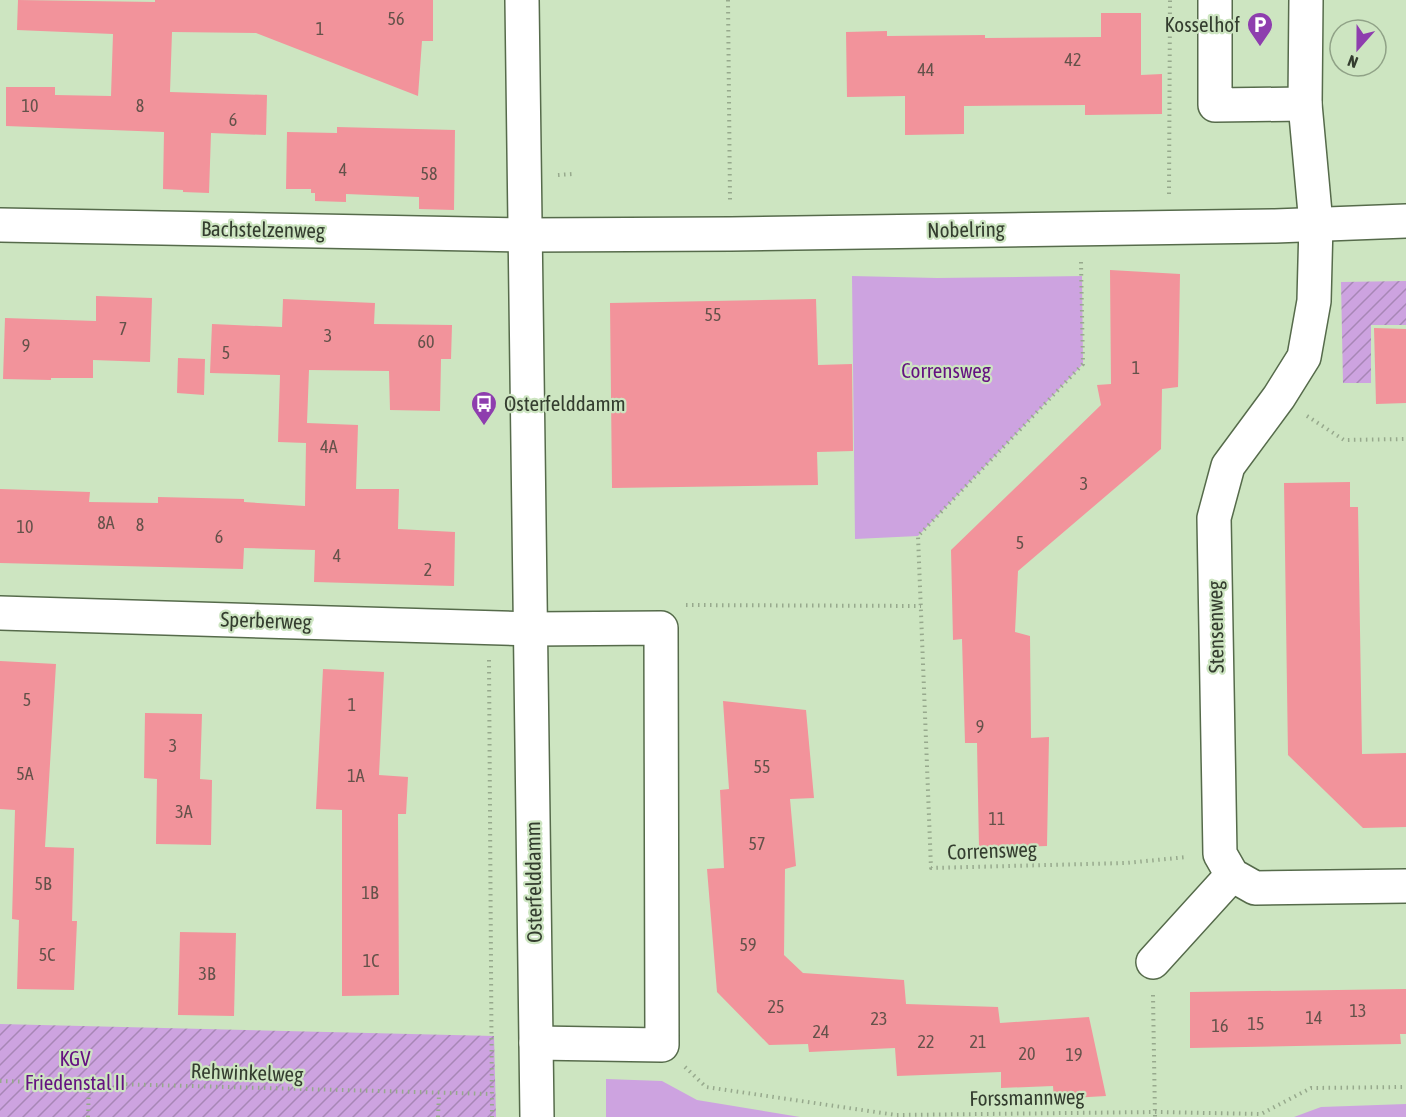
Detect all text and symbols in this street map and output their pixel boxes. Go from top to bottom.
house number: 56 [388,8,404,29]
parking icon: Kosselhof [1245,10,1275,48]
place label: Kosselhof [1164,12,1240,36]
house number: 1 [316,18,324,39]
north arrow [1328,18,1388,78]
house number: 42 [1065,49,1081,70]
text: N [1345,52,1360,72]
house number: 44 [918,59,934,80]
house number: 10 [22,95,38,116]
house number: 8 [136,95,144,116]
house number: 6 [229,109,237,130]
house number: 4 [339,159,347,180]
house number: 58 [421,163,437,184]
street label: Bachstelzenweg [201,216,325,242]
street label: Nobelring [927,216,1005,242]
house number: 55 [705,304,721,325]
house number: 7 [119,318,127,339]
house number: 3 [324,325,332,346]
house number: 60 [418,331,434,352]
house number: 9 [22,335,30,356]
house number: 5 [222,342,230,363]
house number: 1 [1132,357,1140,378]
park label: Corrensweg [901,358,991,382]
bus stop icon: Osterfelddamm [469,389,499,427]
place label: Osterfelddamm [504,391,626,415]
house number: 4A [320,436,338,457]
house number: 3 [1080,473,1088,494]
house number: 8A [97,512,115,533]
house number: 8 [136,514,144,535]
house number: 10 [17,516,33,537]
house number: 6 [215,526,223,547]
house number: 5 [1016,532,1024,553]
house number: 4 [333,545,341,566]
house number: 2 [424,559,432,580]
street label: Stensenweg [1202,581,1228,673]
street label: Sperberweg [220,606,312,634]
house number: 5 [23,689,31,710]
house number: 1 [348,694,356,715]
house number: 9 [976,716,984,737]
house number: 3 [169,735,177,756]
house number: 55 [754,756,770,777]
house number: 5A [16,763,34,784]
house number: 1A [347,765,365,786]
house number: 3A [175,801,193,822]
house number: 11 [989,808,1005,829]
street label: Osterfelddamm [520,821,546,943]
house number: 57 [749,833,765,854]
street label: Corrensweg [947,836,1037,864]
house number: 5B [35,873,52,894]
house number: 1B [362,882,379,903]
house number: 59 [740,934,756,955]
house number: 5C [39,944,55,965]
house number: 1C [363,950,379,971]
house number: 3B [199,963,216,984]
house number: 25 [768,996,784,1017]
house number: 13 [1350,1000,1366,1021]
house number: 14 [1306,1007,1322,1028]
house number: 23 [871,1008,887,1029]
house number: 15 [1248,1013,1264,1034]
house number: 16 [1212,1015,1228,1036]
house number: 24 [813,1021,829,1042]
house number: 22 [918,1031,934,1052]
house number: 21 [970,1031,986,1052]
house number: 20 [1019,1043,1035,1064]
house number: 19 [1066,1044,1082,1065]
park label: KGV Friedenstal II [25,1046,125,1094]
street label: Rehwinkelweg [190,1058,304,1086]
street label: Forssmannweg [969,1084,1085,1110]

